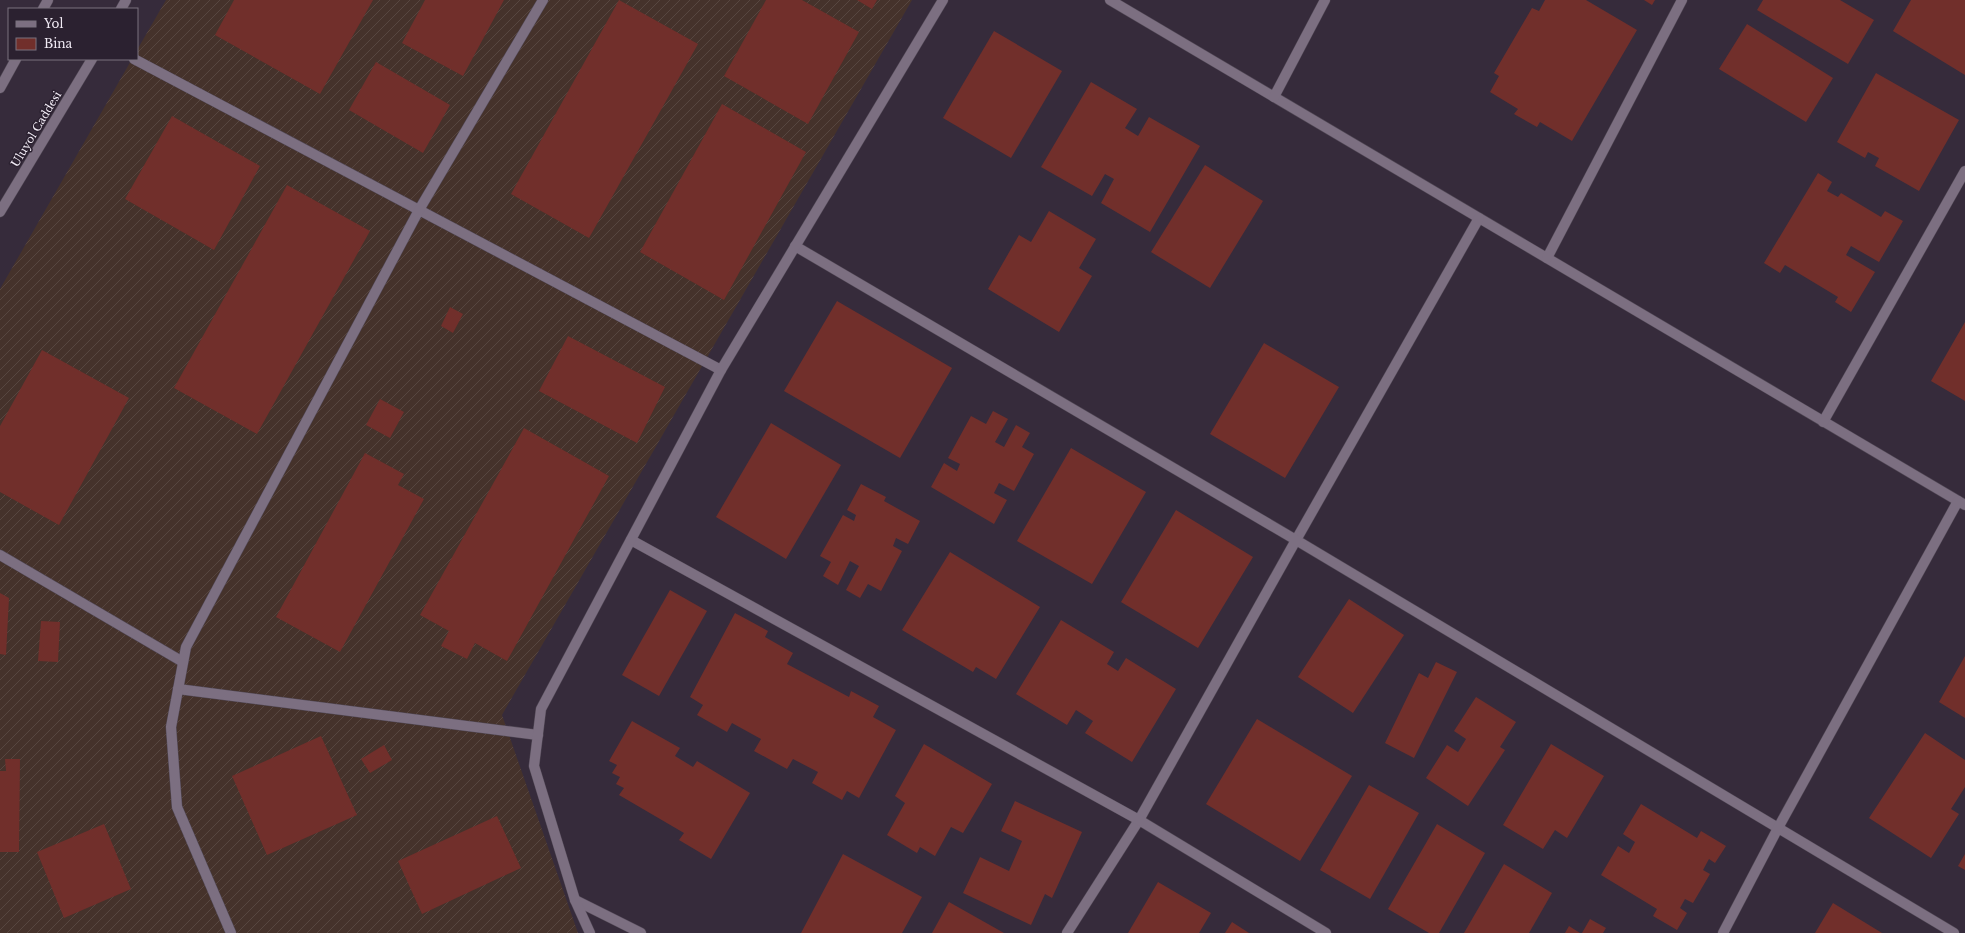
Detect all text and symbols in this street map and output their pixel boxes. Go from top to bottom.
legend [8,8,138,60]
text: Yol [43,16,63,31]
text: Bina [44,36,73,51]
street label: Uluyol Caddesi [8,88,64,169]

